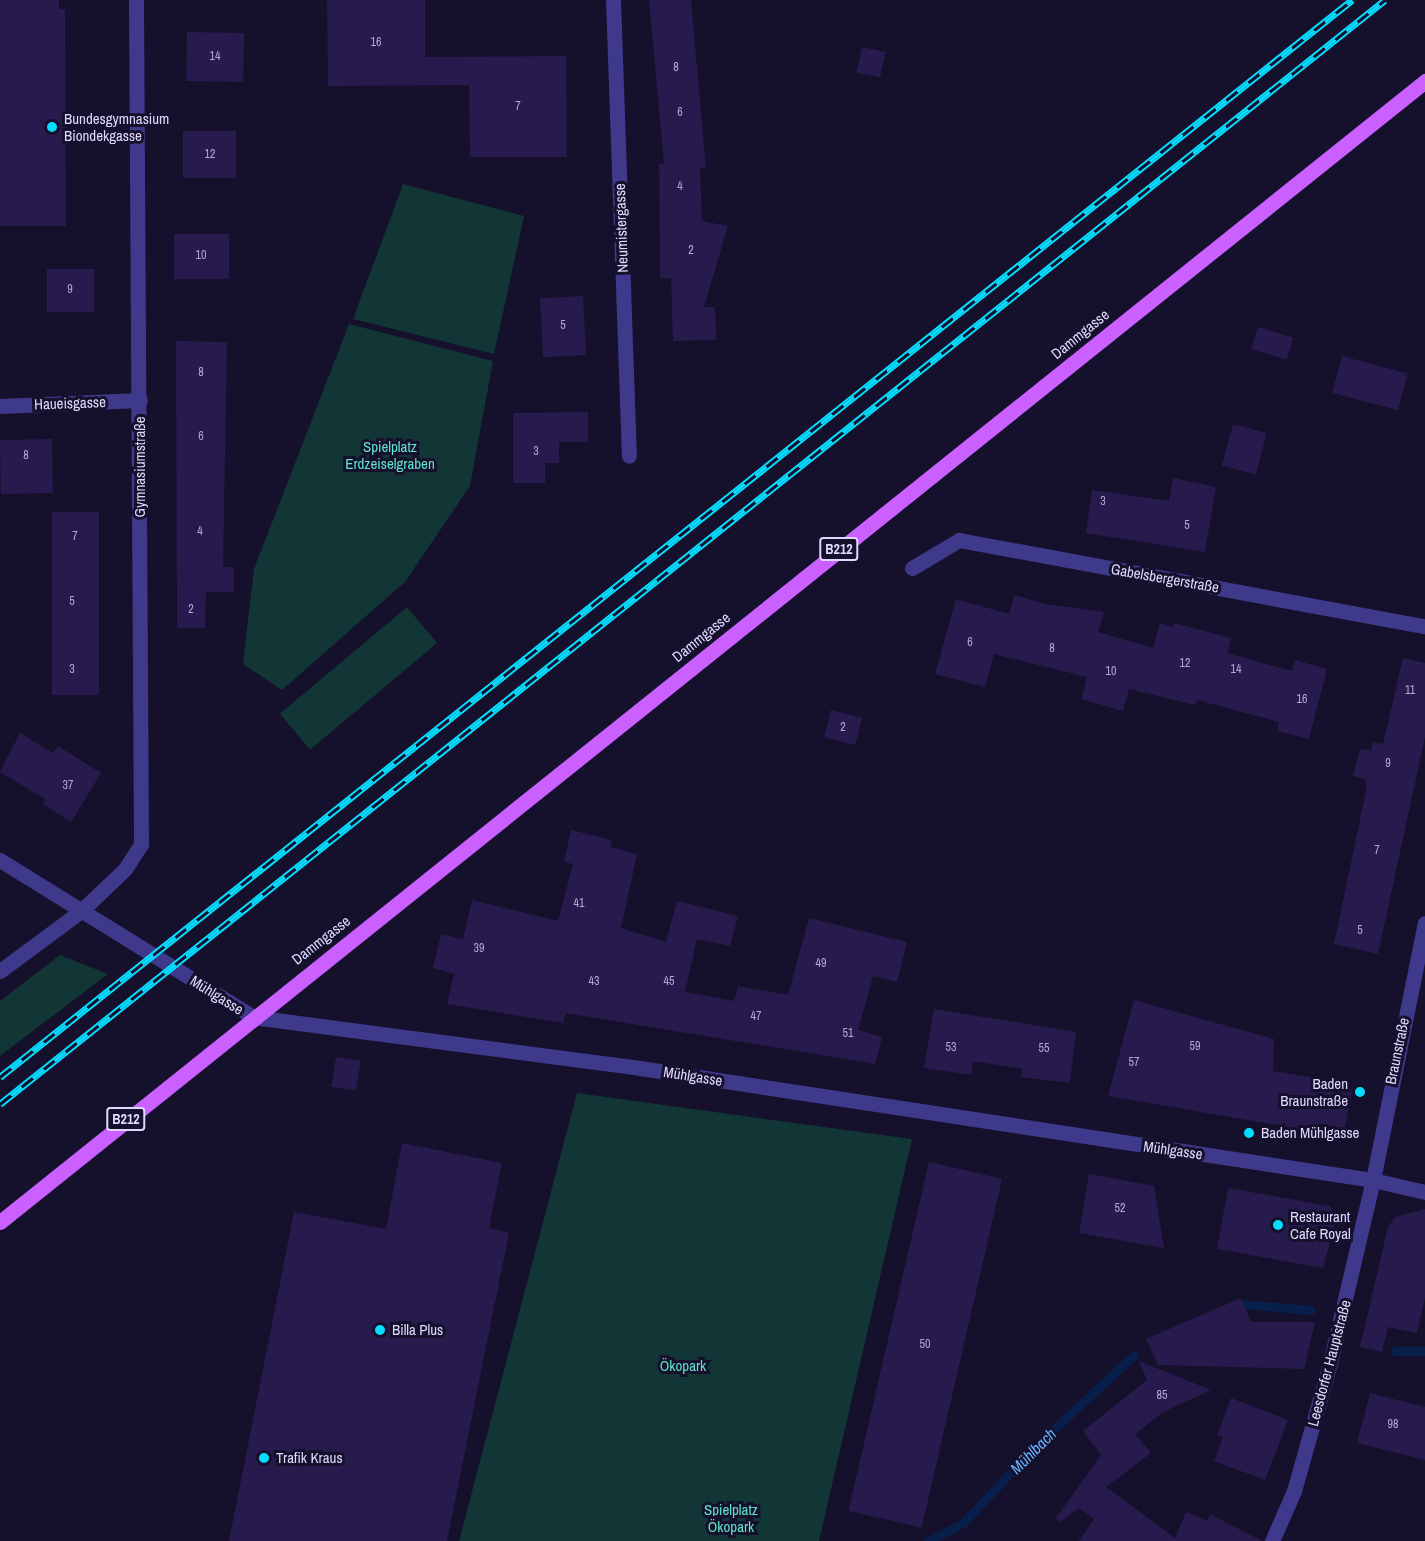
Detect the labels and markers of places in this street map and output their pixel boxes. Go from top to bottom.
place label: Bundesgymnasium Biondekgasse [64,109,169,144]
marker: Bundesgymnasium Biondekgasse [45,120,59,134]
place label: Baden Braunstraße [1280,1074,1348,1109]
marker: Baden Braunstraße [1353,1085,1367,1099]
place label: Baden Mühlgasse [1261,1124,1359,1142]
marker: Baden Mühlgasse [1242,1126,1256,1140]
place label: Restaurant Cafe Royal [1290,1207,1351,1242]
marker: Restaurant Cafe Royal [1271,1218,1285,1232]
place label: Billa Plus [392,1321,443,1339]
marker: Billa Plus [373,1323,387,1337]
place label: Trafik Kraus [276,1449,343,1467]
marker: Trafik Kraus [257,1451,271,1465]

